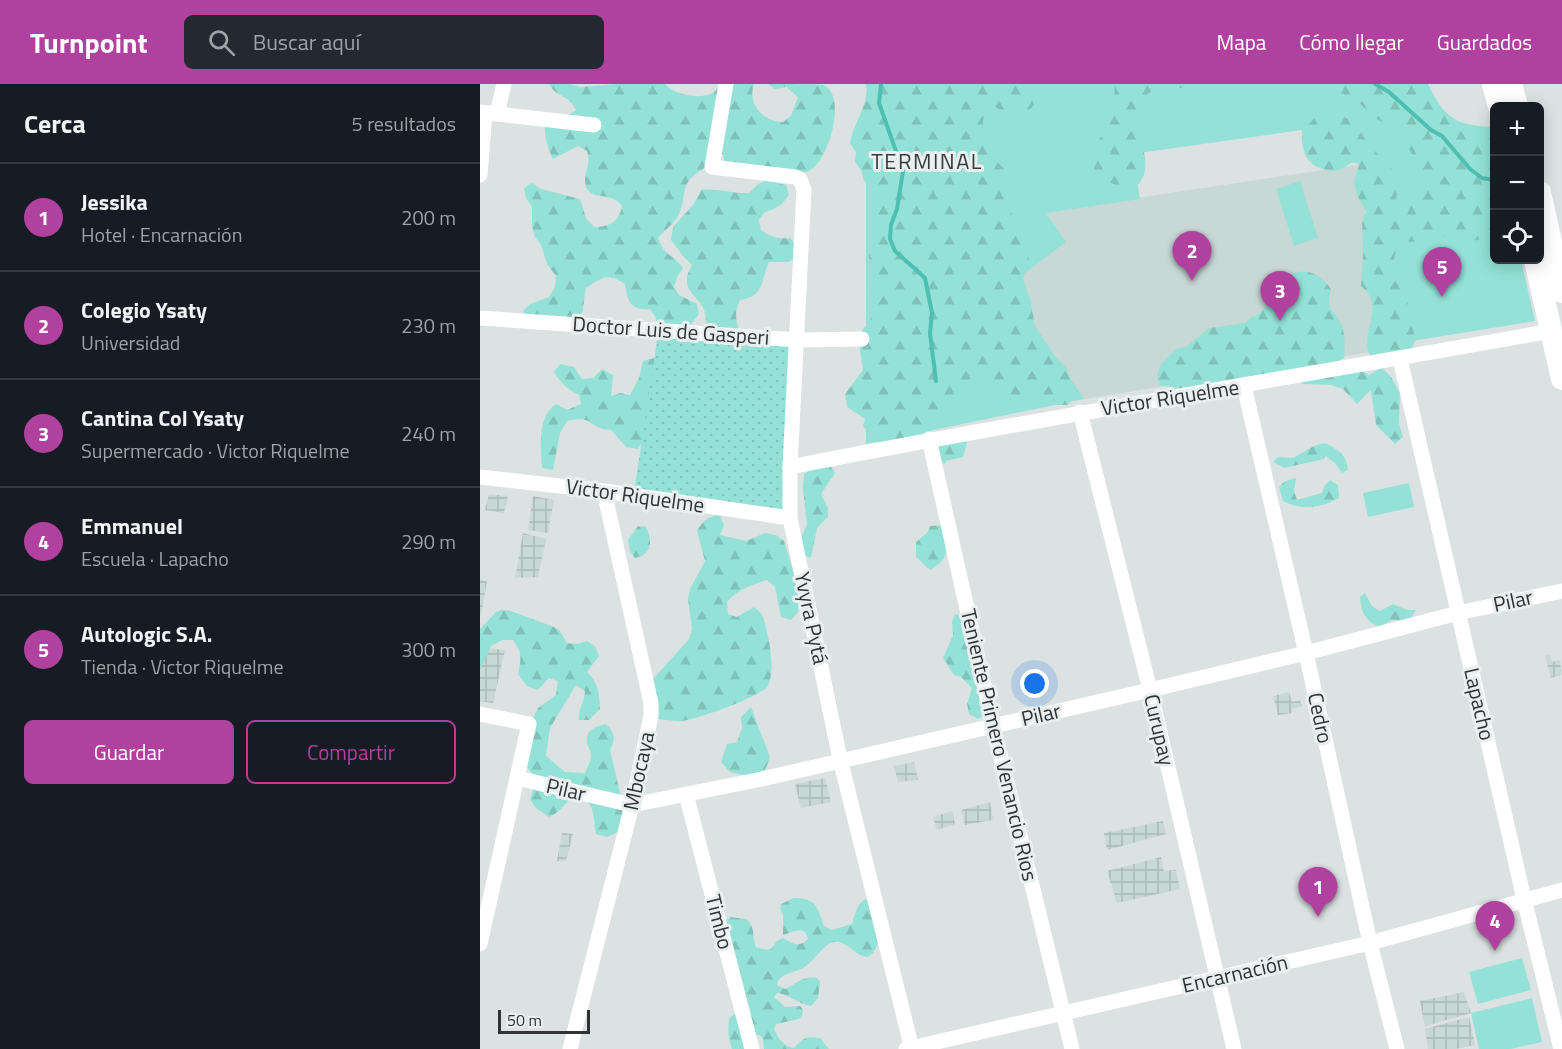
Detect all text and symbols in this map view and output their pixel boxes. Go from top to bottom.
search box [184,15,604,69]
text: Turnpoint [30,21,148,64]
text: Buscar aquí [253,25,360,59]
icon: search [205,26,238,59]
text: Mapa [1217,26,1266,58]
text: Cómo llegar [1299,26,1404,58]
text: Guardados [1437,26,1532,58]
map controls [1490,102,1544,264]
button: + [1490,102,1544,156]
text: Cerca [24,104,86,143]
text: 5 resultados [352,108,456,139]
district label: TERMINAL [871,144,983,178]
button: − [1490,156,1544,210]
text: Jessika [81,185,148,219]
text: 1 [38,202,49,233]
text: 200 m [401,202,456,233]
button: locate [1490,210,1544,264]
text: Hotel · Encarnación [81,219,242,250]
pin: 2 [1172,232,1212,281]
pin: 5 [1422,248,1462,297]
pin: 3 [1260,272,1300,321]
text: Colegio Ysaty [81,293,207,327]
street label: Doctor Luis de Gasperi [572,307,771,353]
text: 2 [38,310,49,341]
text: 230 m [401,310,456,341]
text: Universidad [81,327,180,358]
street label: Victor Riquelme [1098,370,1241,424]
text: Cantina Col Ysaty [81,401,244,435]
text: 3 [38,418,49,449]
text: 240 m [401,418,456,449]
text: Supermercado · Victor Riquelme [81,435,350,466]
street label: Victor Riquelme [564,469,707,521]
text: Emmanuel [81,509,183,543]
text: 4 [38,526,49,557]
text: 290 m [401,526,456,557]
text: Escuela · Lapacho [81,543,229,574]
street label: Yvyra Pytá [787,569,837,667]
street label: Pilar [1490,580,1536,620]
street label: Teniente Primero Venancio Rios [953,606,1047,884]
text: Autologic S.A. [81,617,212,651]
text: 5 [38,634,49,665]
text: 300 m [401,634,456,665]
text: Tienda · Victor Riquelme [81,651,284,682]
street label: Lapacho [1456,664,1504,743]
your location [1020,669,1049,698]
street label: Cedro [1300,689,1342,746]
street label: Curupay [1136,691,1184,769]
street label: Pilar [1018,694,1064,734]
button: Guardar [24,720,234,784]
button: Compartir [246,720,456,784]
street label: Mbocaya [614,728,662,813]
street label: Pilar [543,769,589,809]
pin: 1 [1298,868,1338,917]
street label: Timbo [698,891,742,952]
pin: 4 [1476,902,1514,951]
street label: Encarnación [1179,945,1291,1001]
scale bar [498,1007,590,1034]
text: 50 m [507,1008,542,1032]

